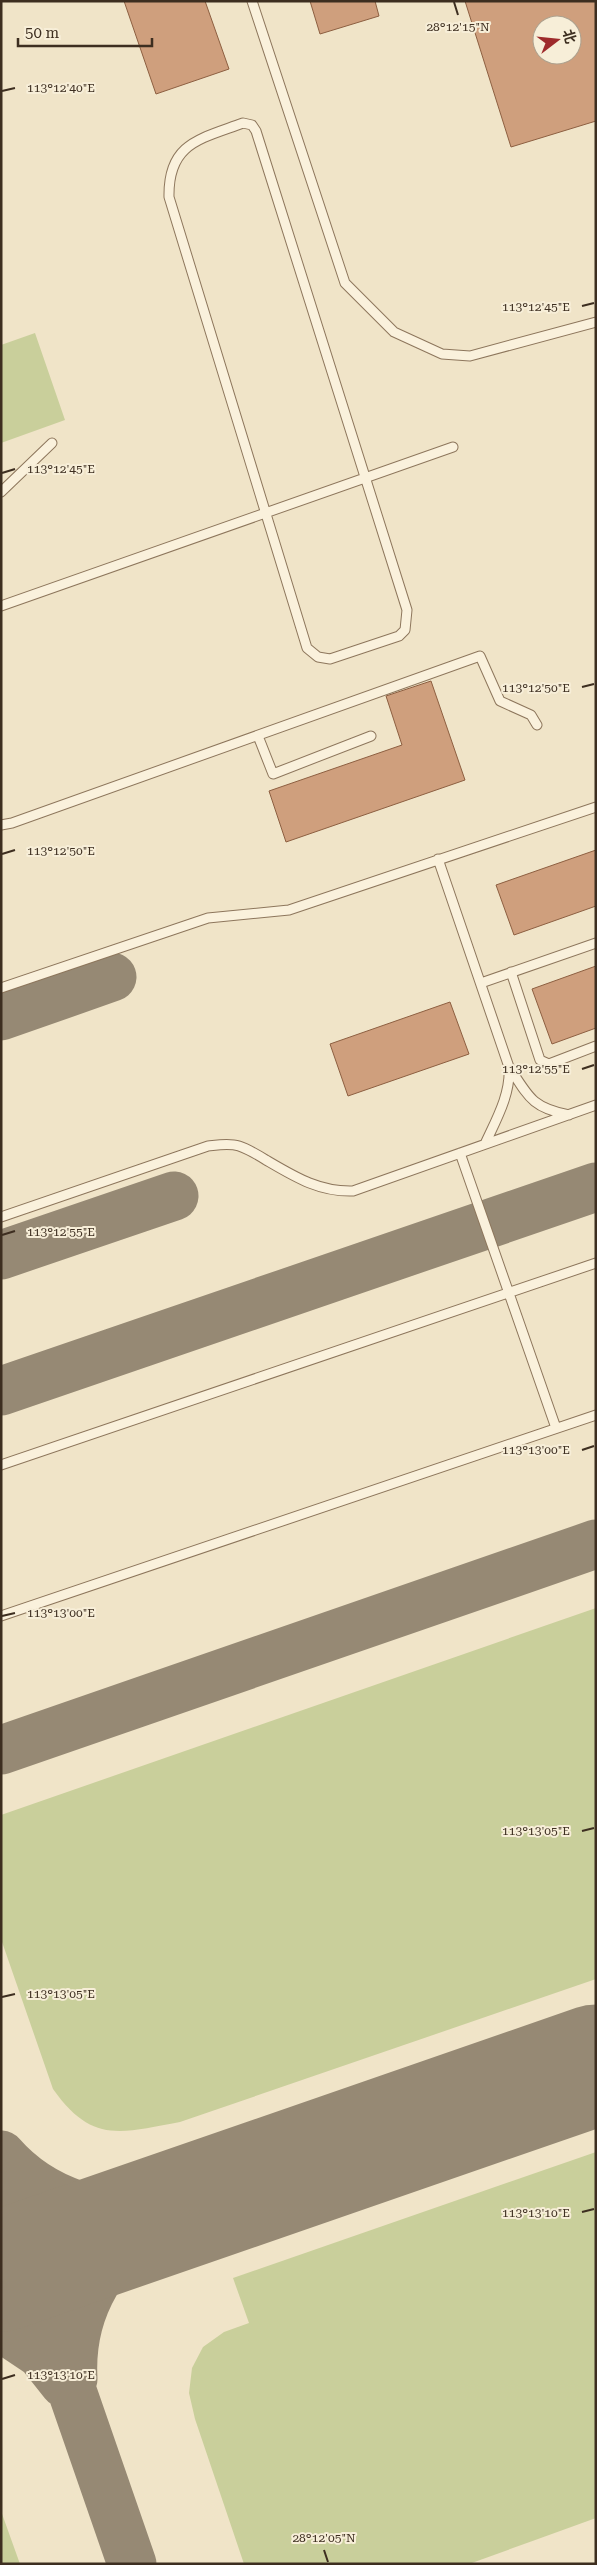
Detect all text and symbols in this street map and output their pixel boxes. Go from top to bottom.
scale bar [18,15,151,47]
north arrow [532,15,582,65]
text: 28°12'15"N [426,20,490,34]
text: 50 m [25,24,60,42]
text: 北 [560,27,579,45]
text: 113°12'40"E [27,81,95,95]
text: 113°12'45"E [502,300,570,314]
text: 113°12'45"E [27,462,95,476]
text: 113°12'50"E [502,681,570,695]
text: 113°12'50"E [27,844,95,858]
text: 113°12'55"E [502,1062,570,1076]
text: 113°12'55"E [27,1225,95,1239]
text: 113°13'00"E [502,1443,570,1457]
text: 113°13'00"E [27,1606,95,1620]
text: 113°13'05"E [502,1824,570,1838]
text: 113°13'05"E [27,1987,95,2001]
text: 113°13'10"E [502,2206,570,2220]
text: 113°13'10"E [27,2368,95,2382]
text: 28°12'05"N [292,2531,356,2545]

